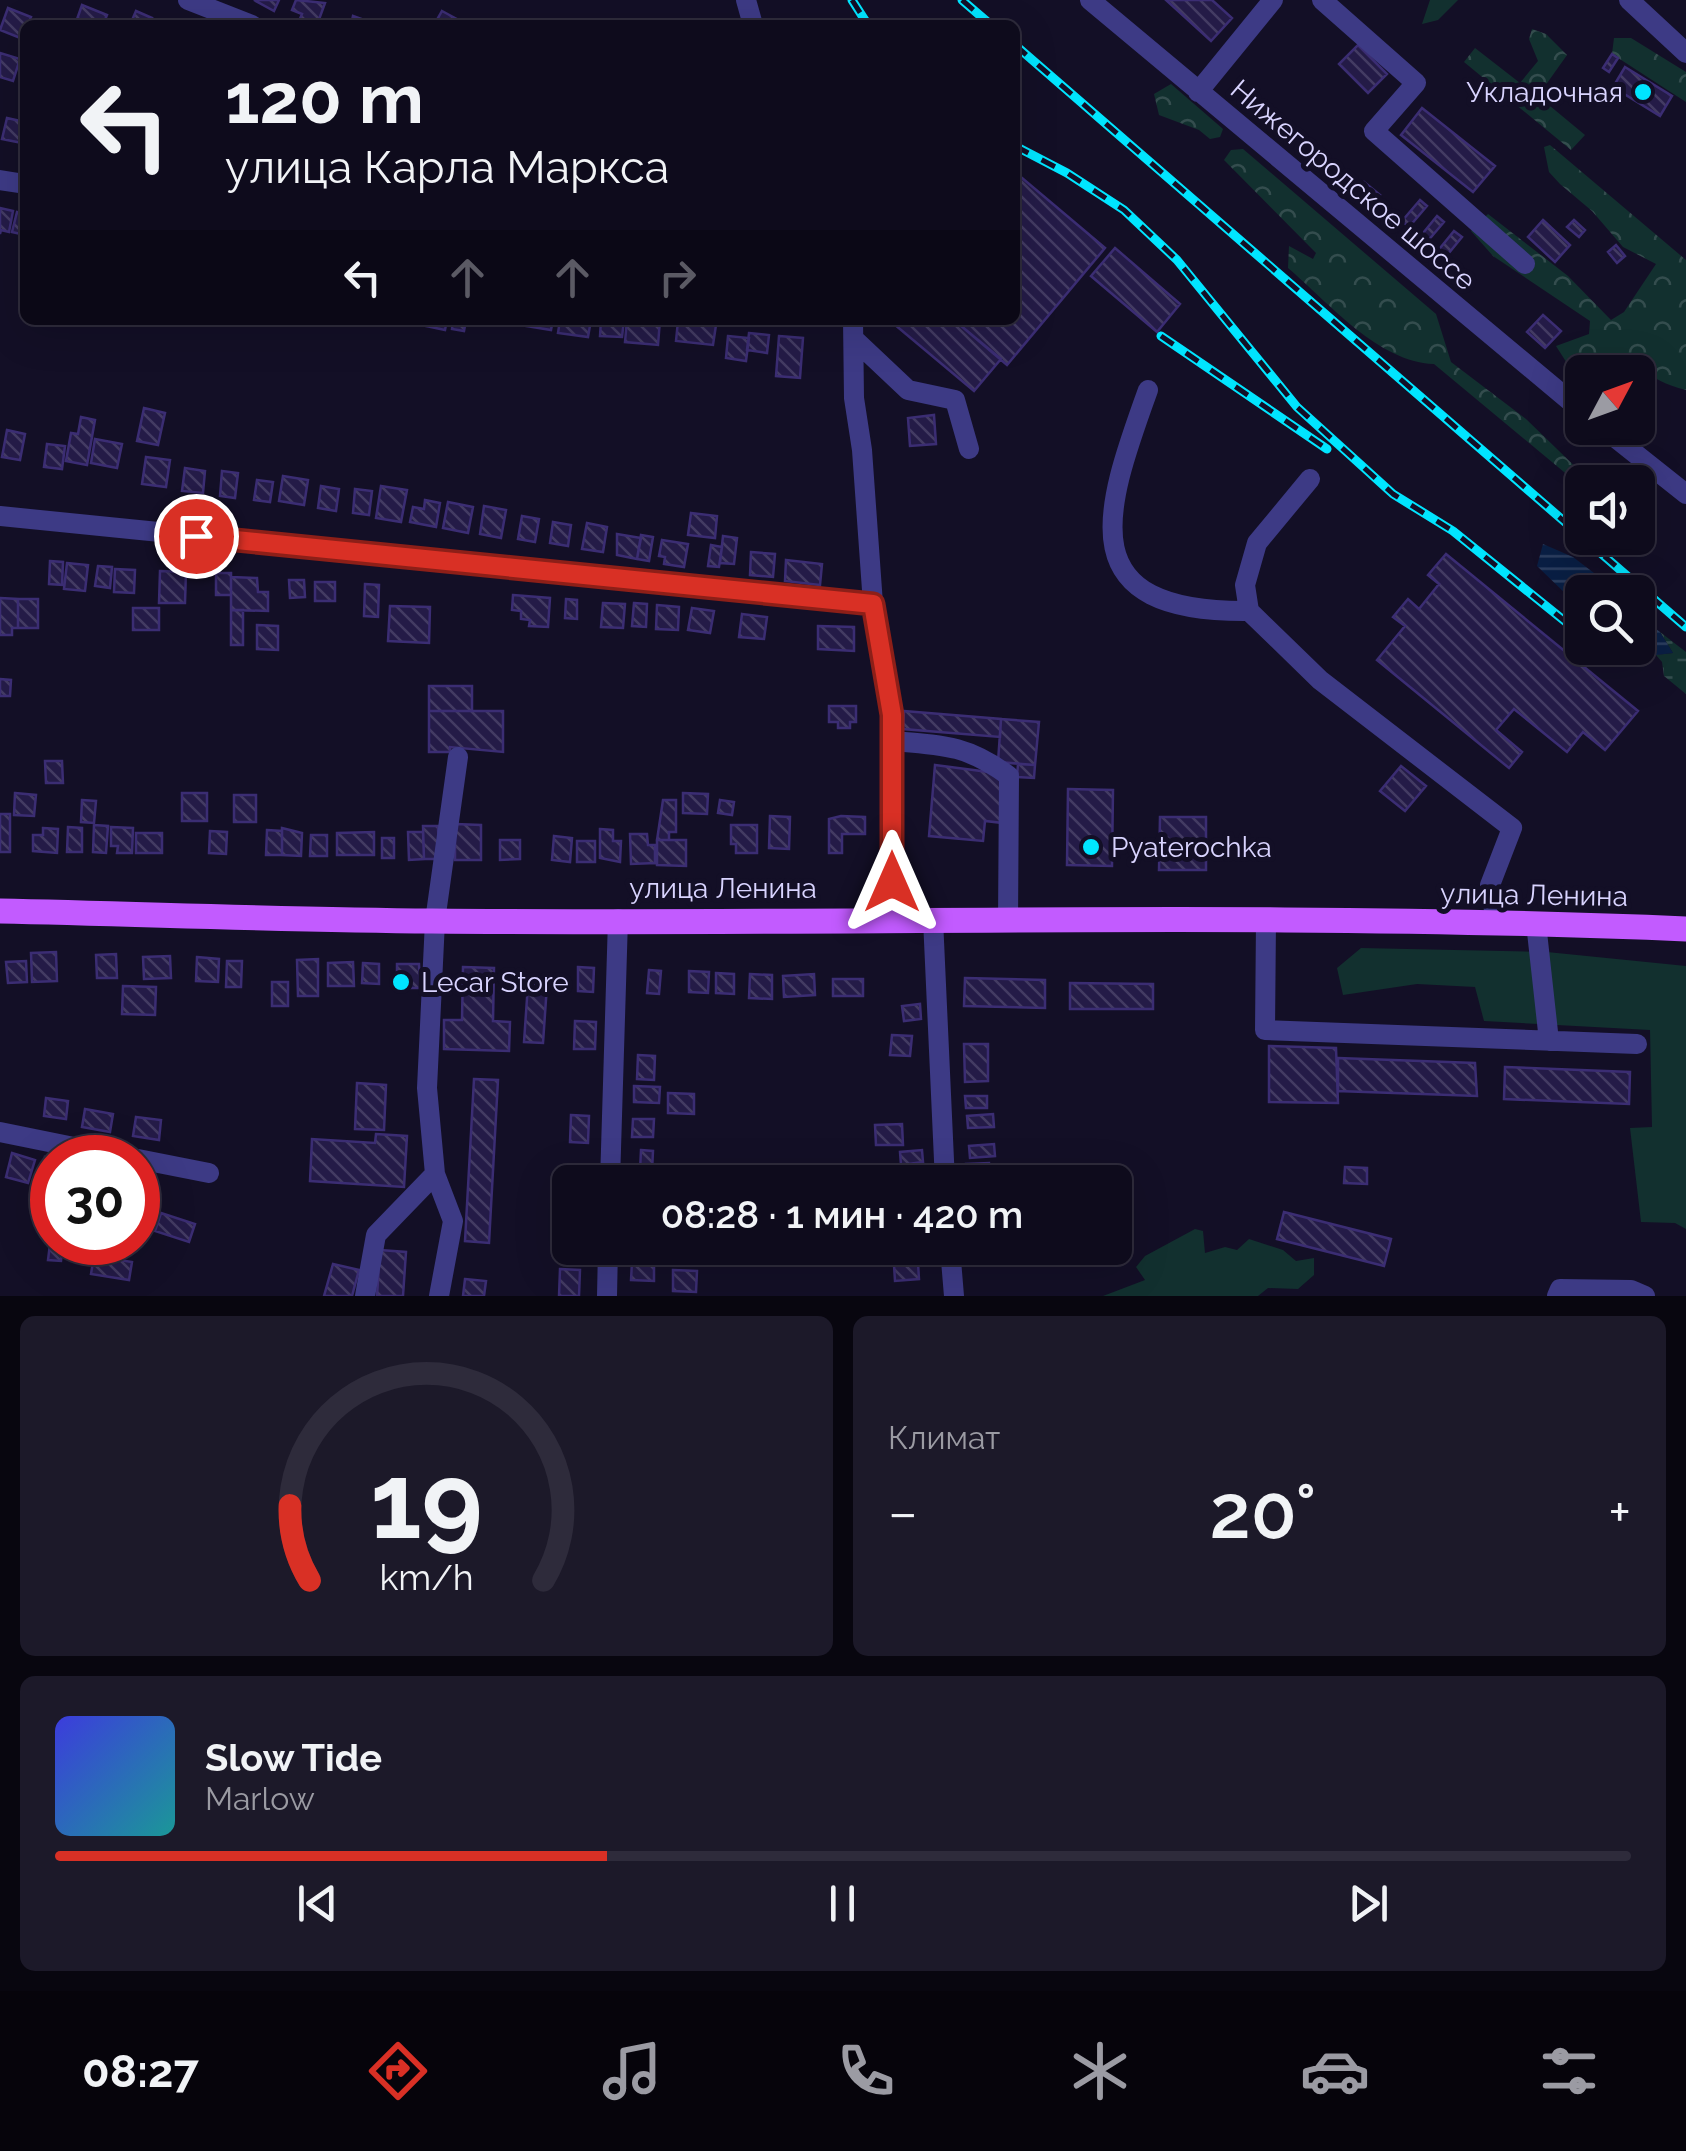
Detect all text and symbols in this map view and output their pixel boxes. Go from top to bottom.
text: 120 m [225,57,424,139]
icon: left [60,60,190,190]
street label: Нижегородское шоссе [1224,73,1482,297]
place label: Укладочная [1467,76,1623,109]
marker: Укладочная [1632,81,1654,103]
text: улица Карла Маркса [225,141,669,194]
icon: left [335,250,390,305]
icon: ahead [440,250,495,305]
icon: ahead [545,250,600,305]
icon: right [650,250,705,305]
north arrow [1565,355,1655,445]
map controls [1565,355,1655,665]
button: sound [1565,465,1655,555]
pin [154,494,239,579]
icon: arrive [169,509,224,564]
button: search [1565,575,1655,665]
position arrow [840,830,944,934]
place label: Pyaterochka [1111,831,1272,864]
marker: Pyaterochka [1080,836,1102,858]
street label: улица Ленина [629,872,817,905]
street label: улица Ленина [1440,877,1628,913]
place label: Lecar Store [421,966,569,999]
marker: Lecar Store [390,971,412,993]
speed limit sign: 30 [30,1135,160,1265]
text: 08:28 · 1 мин · 420 m [661,1192,1023,1237]
text: Климат [888,1419,1000,1456]
text: 19 [370,1440,483,1562]
text: 20° [1210,1467,1316,1556]
text: − [888,1480,918,1545]
text: + [1608,1480,1631,1545]
text: km/h [379,1556,474,1598]
text: Slow Tide [205,1735,382,1780]
text: Marlow [205,1780,315,1817]
icon: previous [290,1876,345,1931]
icon: pause [815,1876,870,1931]
icon: next [1341,1876,1396,1931]
icon: directions [363,2036,433,2106]
icon: music [597,2036,667,2106]
icon: phone [831,2036,901,2106]
icon: climate [1065,2036,1135,2106]
icon: car [1300,2036,1370,2106]
icon: filters [1534,2036,1604,2106]
text: 08:27 [82,2045,199,2098]

